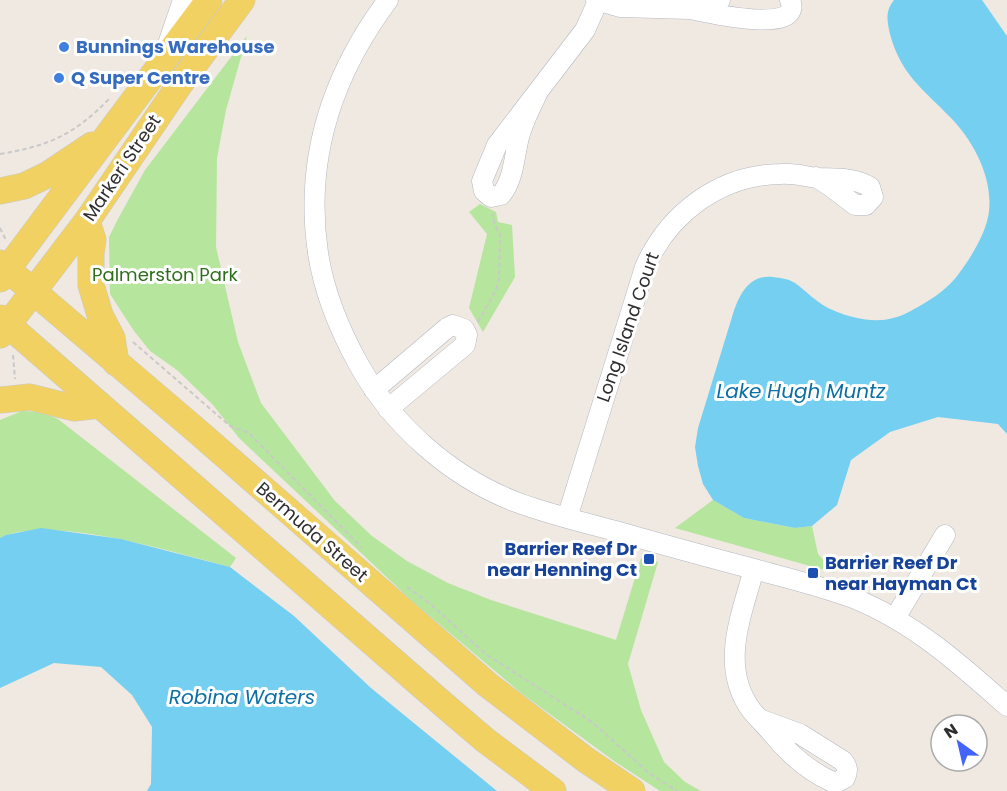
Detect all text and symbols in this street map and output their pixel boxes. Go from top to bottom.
place label: Bunnings Warehouse [76,34,275,59]
marker: Bunnings Warehouse [57,40,71,54]
place label: Q Super Centre [71,65,210,90]
marker: Q Super Centre [52,71,66,85]
street label: Markeri Street [77,110,166,226]
street label: Long Island Court [590,249,665,405]
park label: Palmerston Park [92,262,239,287]
water label: Lake Hugh Muntz [717,377,886,405]
street label: Bermuda Street [251,476,374,587]
place label: Barrier Reef Dr near Henning Ct [487,536,637,582]
place label: Barrier Reef Dr near Hayman Ct [825,550,977,596]
marker: Barrier Reef Dr near Henning Ct [642,552,656,566]
marker: Barrier Reef Dr near Hayman Ct [806,566,820,580]
water label: Robina Waters [169,683,315,711]
north arrow [929,713,989,773]
text: N [939,718,962,744]

